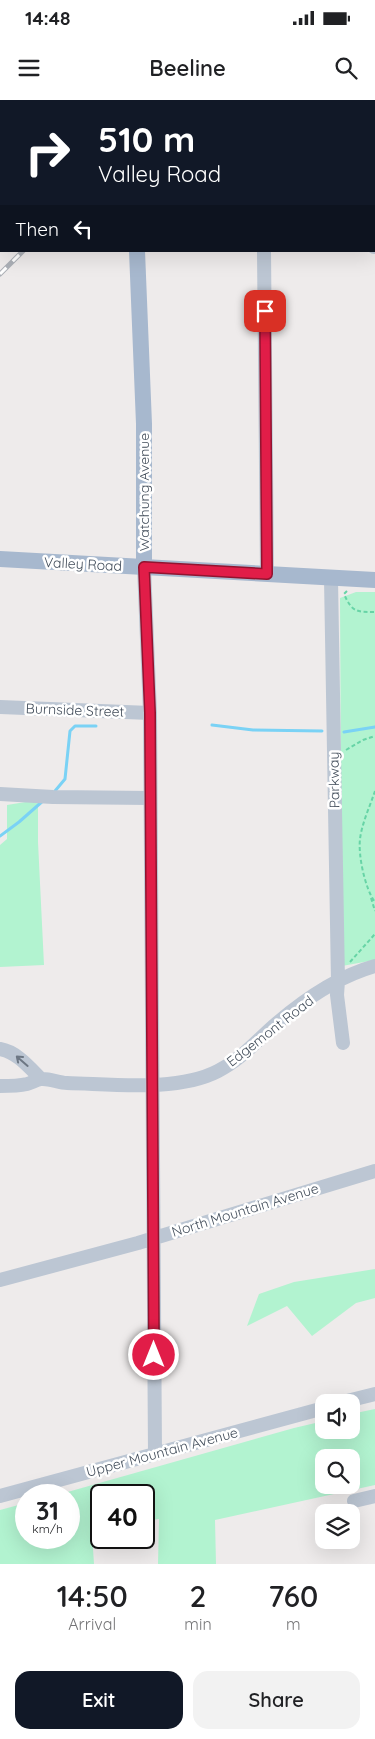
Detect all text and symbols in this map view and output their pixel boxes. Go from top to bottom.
text: 14:48 [25,6,70,30]
icon: menu [15,54,43,82]
text: Beeline [149,54,226,82]
icon: search [332,54,360,82]
text: 510 m [98,117,195,161]
icon: right [15,120,80,185]
text: Valley Road [98,160,221,188]
icon: left [69,215,97,243]
text: Then [15,217,59,241]
pin [244,290,286,332]
icon: arrive [251,297,279,325]
street label: Watchung Avenue [135,433,153,551]
street label: Valley Road [43,553,123,575]
street label: Burnside Street [25,699,125,721]
street label: Parkway [325,752,343,808]
street label: Edgemont Road [223,991,317,1071]
one-way arrow [16,1056,29,1067]
street label: North Mountain Avenue [169,1179,321,1241]
position arrow [127,1328,179,1380]
map controls [315,1394,360,1549]
button: sound [315,1394,360,1439]
street label: Upper Mountain Avenue [84,1423,240,1481]
button: search [315,1449,360,1494]
speed limit sign: 40 [90,1484,155,1549]
text: 31 [36,1495,59,1526]
button: layers [315,1504,360,1549]
text: km/h [32,1521,63,1536]
text: 14:50 [57,1577,128,1615]
text: 2 [190,1577,206,1615]
text: 760 [268,1577,318,1615]
text: Arrival [68,1614,116,1634]
text: min [184,1614,212,1634]
text: m [286,1614,301,1634]
button: Exit [15,1671,183,1729]
button: Share [193,1671,360,1729]

